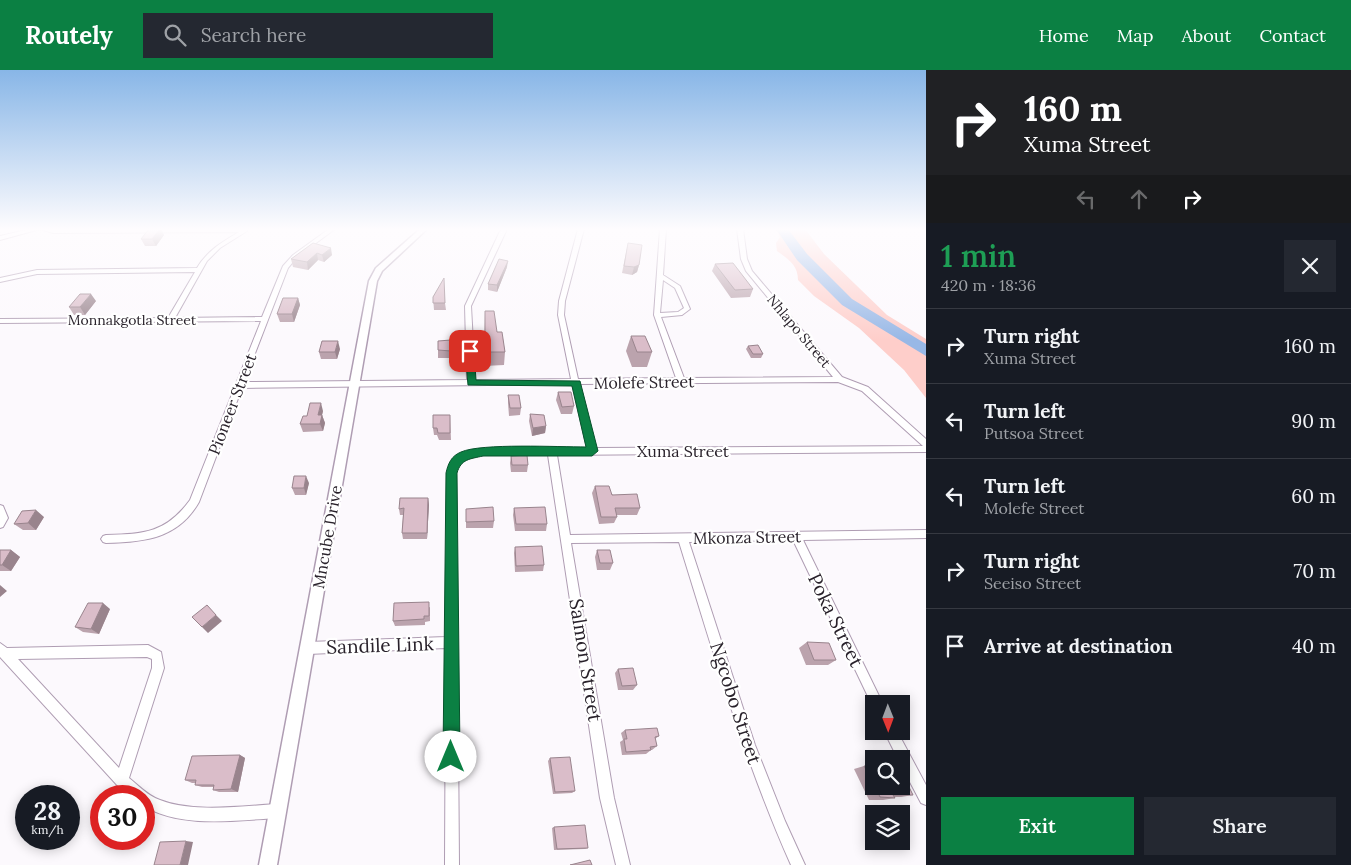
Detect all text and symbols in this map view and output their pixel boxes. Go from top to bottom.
search box [143,13,493,58]
text: Routely [25,20,113,51]
icon: search [161,21,189,49]
text: Search here [201,23,306,47]
text: Home [1039,24,1089,47]
text: Map [1117,24,1153,47]
text: About [1181,24,1231,47]
text: Contact [1259,24,1326,47]
text: 160 m [1024,86,1122,131]
icon: right [941,90,1006,155]
text: Xuma Street [1024,130,1151,158]
icon: left [1072,185,1100,213]
icon: ahead [1125,185,1153,213]
icon: right [1178,185,1206,213]
text: 1 min [941,237,1016,275]
button: close [1284,240,1336,292]
text: 420 m · 18:36 [941,275,1036,295]
street label: Nhlapo Street [763,291,835,372]
street label: Monnakgotla Street [68,311,197,329]
text: Turn right [984,324,1080,348]
pin [449,330,491,372]
icon: right [941,332,969,360]
text: 160 m [1284,334,1336,358]
icon: arrive [456,337,484,365]
text: Xuma Street [984,348,1076,368]
street label: Pioneer Street [203,350,261,458]
street label: Molefe Street [594,371,695,393]
text: Turn left [984,399,1065,423]
icon: left [941,407,969,435]
text: 90 m [1291,409,1336,433]
text: Putsoa Street [984,423,1084,443]
street label: Xuma Street [637,441,730,461]
text: Turn left [984,474,1065,498]
icon: left [941,482,969,510]
street label: Mncube Drive [308,483,346,590]
text: 60 m [1291,484,1336,508]
text: Molefe Street [984,498,1085,518]
street label: Mkonza Street [693,526,802,548]
text: Turn right [984,549,1080,573]
icon: right [941,557,969,585]
text: 70 m [1293,559,1336,583]
street label: Poka Street [803,569,869,671]
text: Seeiso Street [984,573,1081,593]
street label: Salmon Street [564,597,608,724]
street label: Sandile Link [326,631,435,659]
icon: arrive [941,632,969,660]
text: Arrive at destination [984,634,1173,658]
text: 40 m [1292,634,1336,658]
street label: Ngcobo Street [705,639,767,768]
north arrow [865,695,910,740]
map controls [865,695,910,850]
position arrow [424,730,476,782]
button: search [865,750,910,795]
speed limit sign: 30 [90,785,155,850]
text: 28 [34,795,61,827]
button: Exit [941,797,1134,855]
button: Share [1144,797,1336,855]
button: layers [865,805,910,850]
text: km/h [31,822,64,837]

